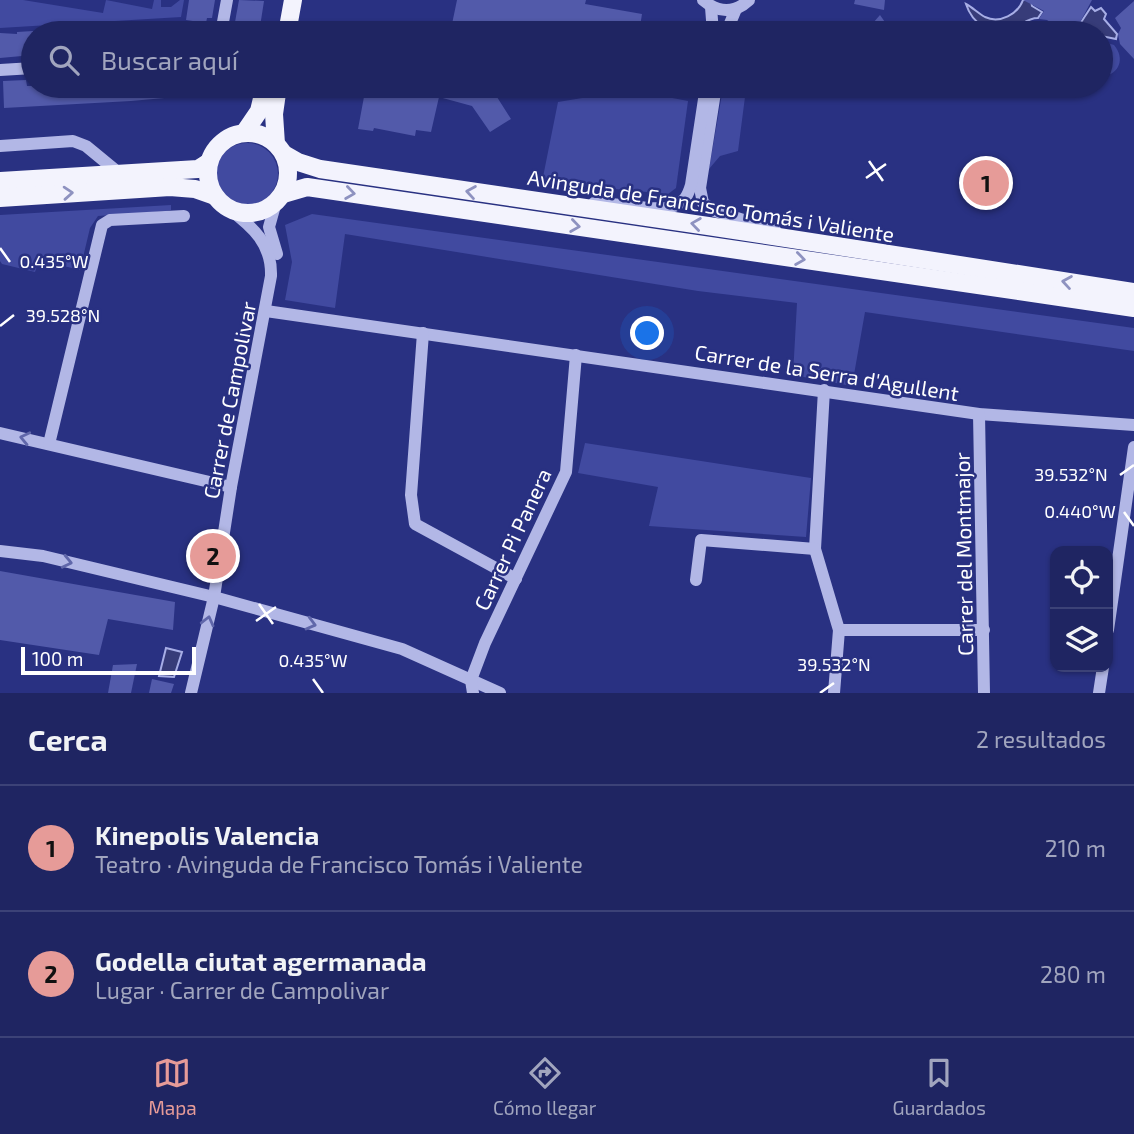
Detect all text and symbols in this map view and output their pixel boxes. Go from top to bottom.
search box [21,21,1113,98]
icon: search [45,41,83,79]
text: Buscar aquí [101,44,238,75]
pin: 1 [963,157,1009,209]
street label: Avinguda de Francisco Tomás i Valiente [526,164,896,246]
one-way arrow [344,185,355,200]
one-way arrow [465,185,477,200]
one-way arrow [63,186,74,201]
one-way arrow [691,217,702,232]
one-way arrow [569,218,581,233]
text: 0.435°W [19,250,89,272]
one-way arrow [794,251,806,266]
one-way arrow [1061,274,1072,289]
street label: Carrer de Campolivar [198,299,261,501]
text: 39.528°N [26,304,100,326]
your location [630,316,664,350]
street label: Carrer de la Serra d'Agullent [693,339,961,405]
one-way arrow [19,432,31,447]
street label: Carrer del Montmajor [949,451,978,656]
text: 39.532°N [1034,463,1108,485]
street label: Carrer Pi Panera [468,464,556,614]
text: 0.440°W [1044,500,1116,522]
pin: 2 [190,530,236,582]
map controls [1050,546,1113,672]
button: locate [1050,546,1113,609]
one-way arrow [61,554,73,568]
button: layers [1050,609,1113,672]
one-way arrow [200,615,214,627]
one-way arrow [305,616,317,630]
scale bar [21,644,196,676]
text: 100 m [32,647,83,670]
text: 0.435°W [278,649,348,671]
text: 39.532°N [797,653,871,675]
text: Cerca [28,721,108,757]
text: 2 resultados [976,725,1106,753]
text: Kinepolis Valencia [95,819,319,850]
text: 1 [46,834,56,862]
text: 210 m [1045,834,1106,862]
text: Teatro · Avinguda de Francisco Tomás i Valiente [95,850,583,878]
text: Godella ciutat agermanada [95,945,427,976]
text: 2 [44,960,58,988]
text: 280 m [1040,960,1106,988]
text: Lugar · Carrer de Campolivar [95,976,389,1004]
tab: Mapa [148,1054,197,1119]
tab: Cómo llegar [493,1054,596,1119]
tab: Guardados [893,1054,986,1119]

